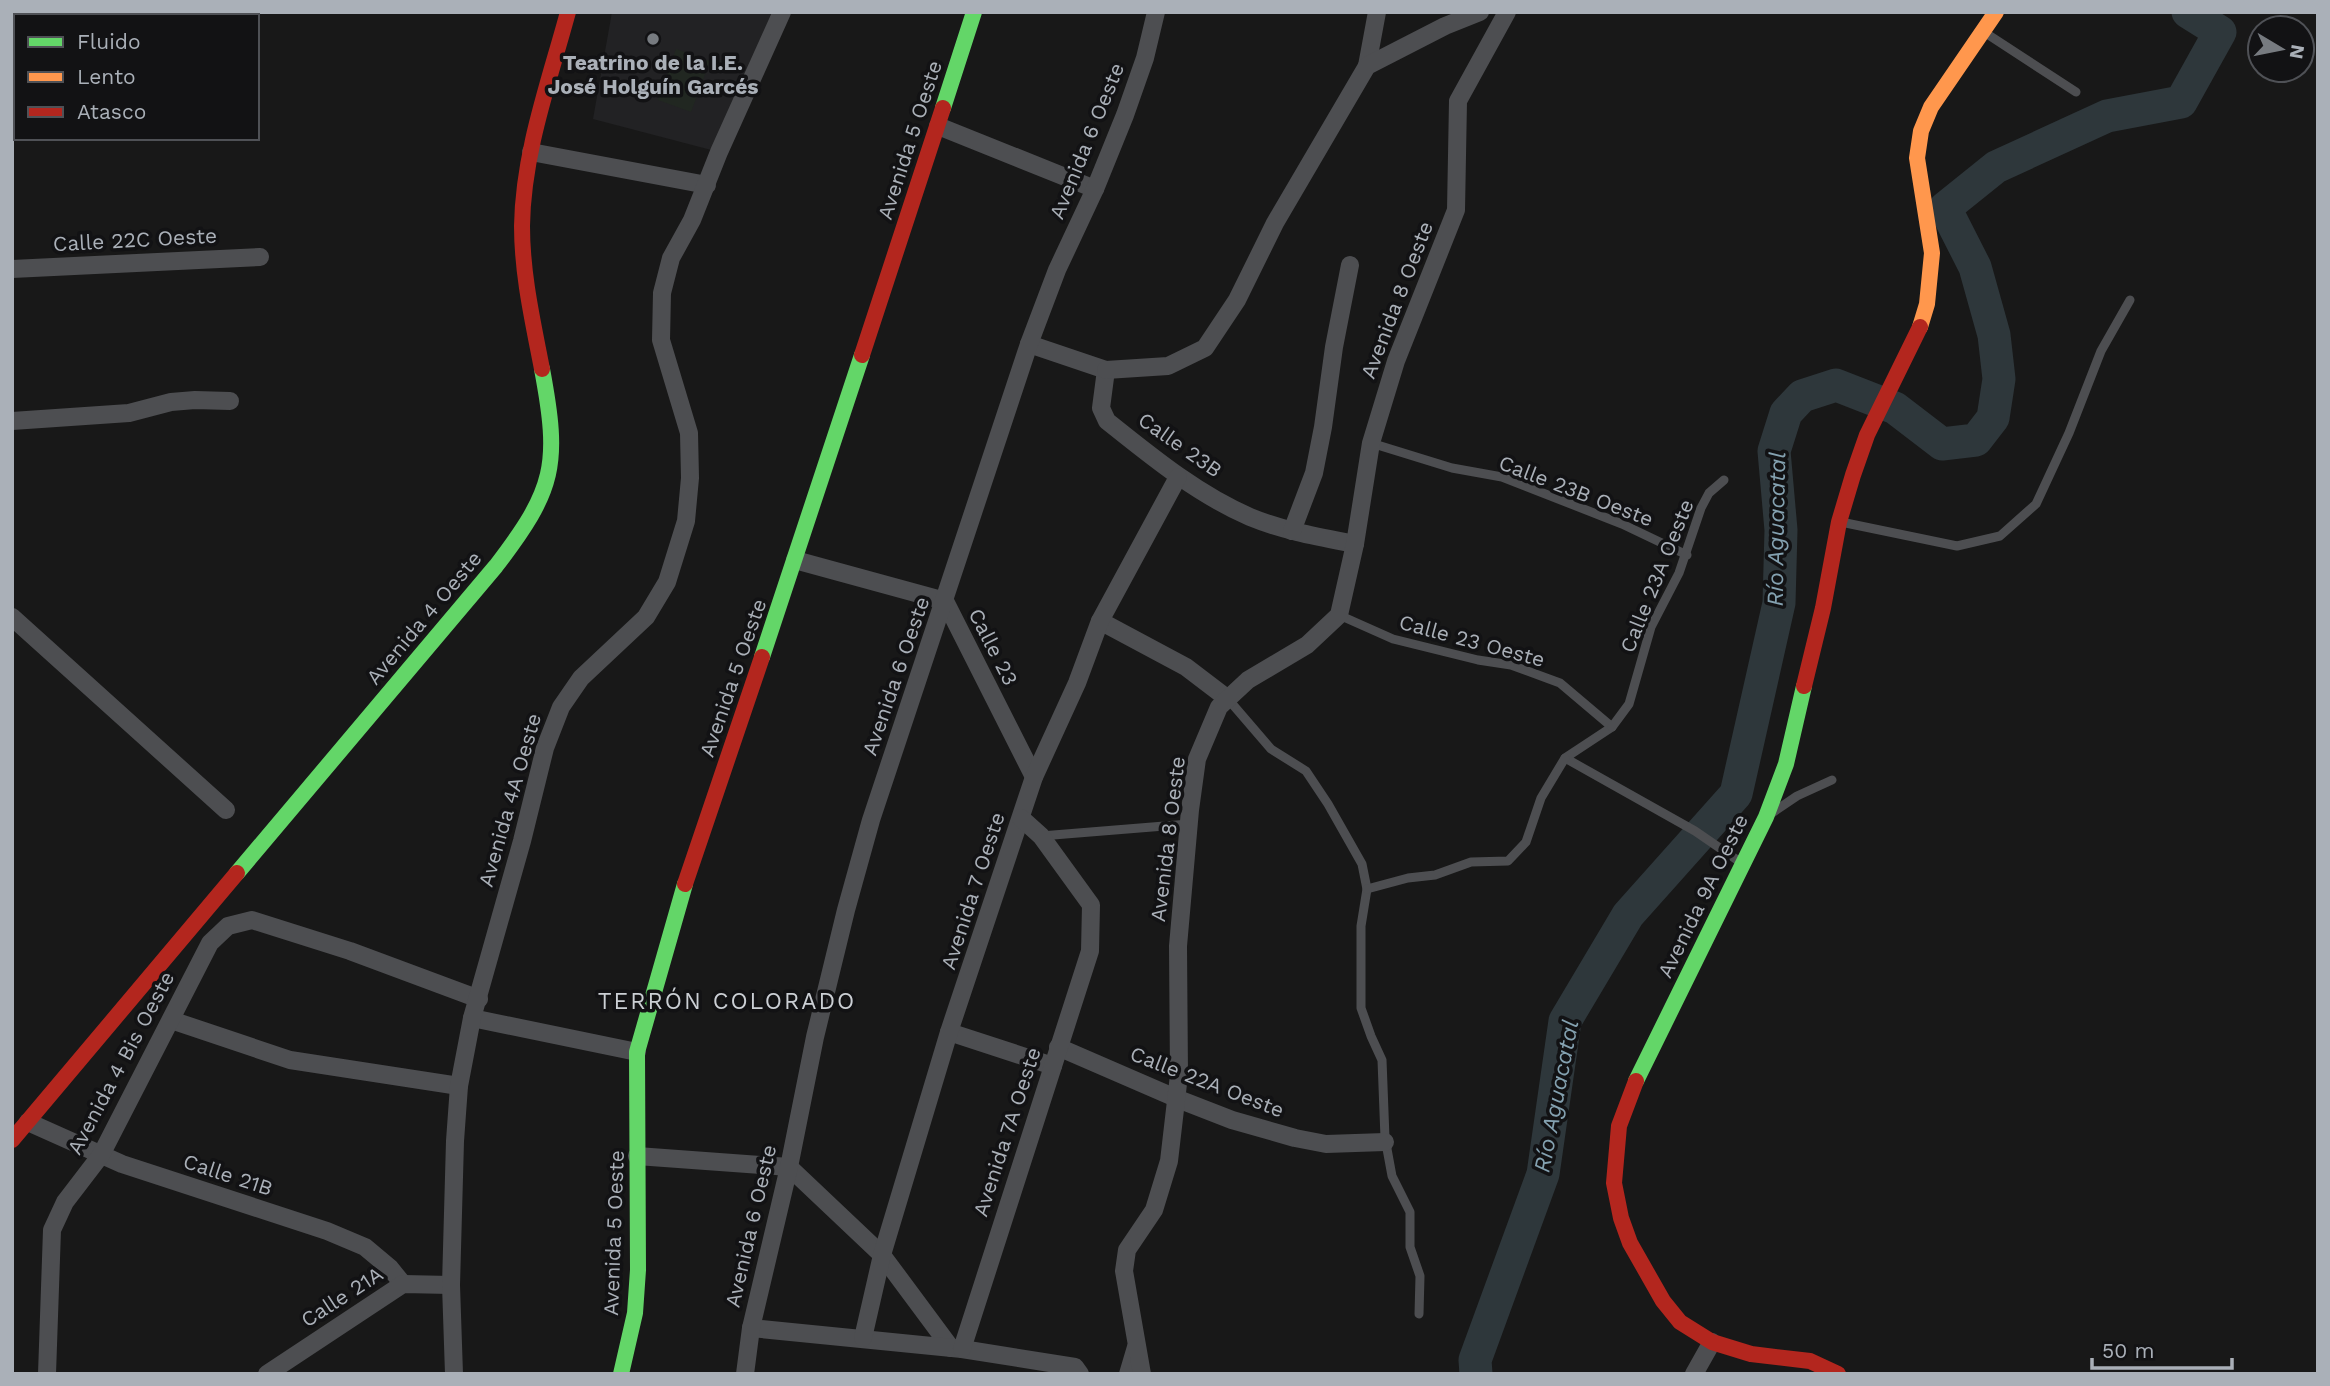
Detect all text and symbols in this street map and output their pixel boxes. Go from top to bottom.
legend [14,14,259,140]
north arrow [2246,14,2316,84]
text: Fluido [77,29,141,54]
marker: Teatrino de la I.E. José Holguín Garcés [645,31,661,47]
text: N [2285,43,2310,61]
place label: Teatrino de la I.E. José Holguín Garcés [547,50,759,99]
street label: Avenida 5 Oeste [872,57,947,223]
street label: Avenida 6 Oeste [1044,59,1129,223]
text: Lento [77,64,136,89]
text: Atasco [77,99,146,124]
street label: Avenida 8 Oeste [1355,218,1438,382]
street label: Calle 22C Oeste [52,223,218,256]
street label: Calle 23B [1134,407,1227,483]
street label: Calle 23B Oeste [1495,450,1657,532]
water label: Río Aguacatal [1762,451,1791,607]
street label: Calle 23A Oeste [1614,496,1699,656]
street label: Avenida 4 Oeste [361,546,487,689]
street label: Avenida 6 Oeste [857,593,934,759]
street label: Avenida 5 Oeste [694,595,771,760]
street label: Calle 23 [963,604,1023,689]
street label: Calle 23 Oeste [1397,609,1548,672]
street label: Avenida 4A Oeste [473,710,546,890]
street label: Avenida 8 Oeste [1145,755,1190,923]
street label: Avenida 7 Oeste [935,809,1010,973]
street label: Avenida 9A Oeste [1652,810,1753,982]
street label: Avenida 4 Bis Oeste [62,967,179,1159]
district label: TERRÓN COLORADO [598,987,856,1015]
water label: Río Aguacatal [1528,1018,1584,1175]
street label: Calle 22A Oeste [1127,1041,1288,1122]
street label: Avenida 7A Oeste [967,1044,1046,1220]
street label: Avenida 6 Oeste [720,1142,781,1310]
street label: Calle 21B [180,1148,276,1201]
street label: Avenida 5 Oeste [598,1150,629,1316]
street label: Calle 21A [296,1261,388,1332]
scale bar [2092,1326,2232,1370]
text: 50 m [2102,1338,2154,1363]

